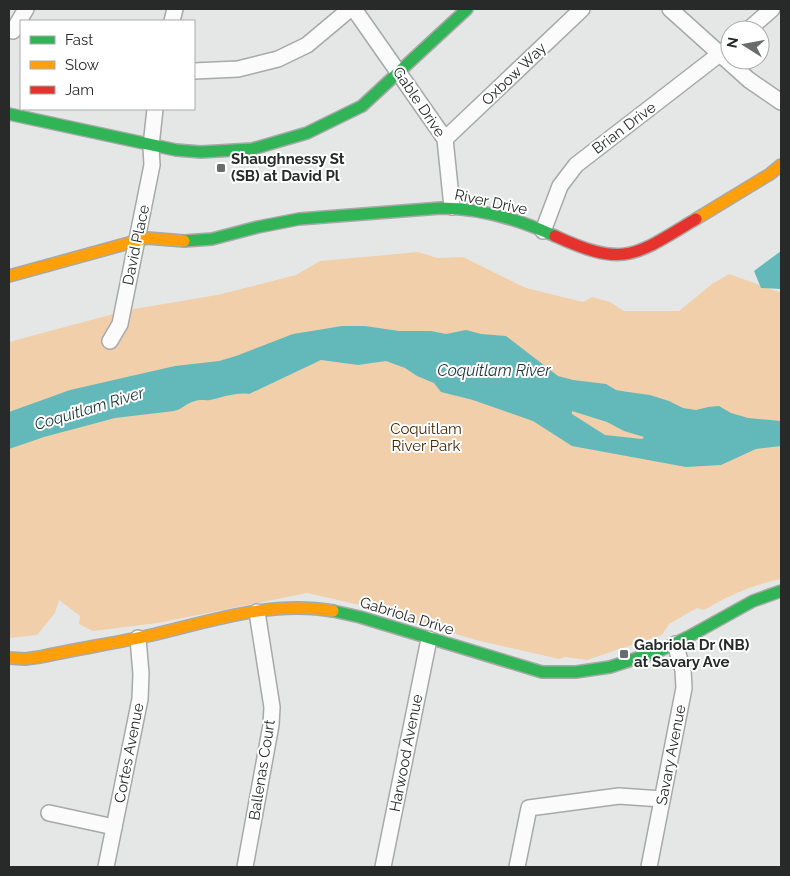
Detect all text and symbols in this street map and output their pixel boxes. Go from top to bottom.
legend [20,20,195,110]
north arrow [720,20,770,70]
text: Fast [65,31,93,49]
text: N [723,36,741,49]
street label: Oxbow Way [478,39,550,109]
text: Slow [65,56,99,74]
street label: Gable Drive [389,64,449,141]
text: Jam [65,81,94,99]
street label: Brian Drive [589,98,660,158]
place label: Shaughnessy St (SB) at David Pl [231,150,345,185]
marker: Shaughnessy St (SB) at David Pl [215,162,227,174]
street label: River Drive [453,185,529,219]
street label: David Place [119,203,153,287]
water label: Coquitlam River [437,361,551,380]
water label: Coquitlam River [32,383,147,434]
park label: Coquitlam River Park [390,420,462,455]
street label: Gabriola Drive [358,593,456,639]
place label: Gabriola Dr (NB) at Savary Ave [634,636,750,671]
marker: Gabriola Dr (NB) at Savary Ave [618,648,630,660]
street label: Harwood Avenue [386,692,426,813]
street label: Cortes Avenue [110,701,148,804]
street label: Savary Avenue [652,703,690,807]
street label: Ballenas Court [245,718,279,822]

